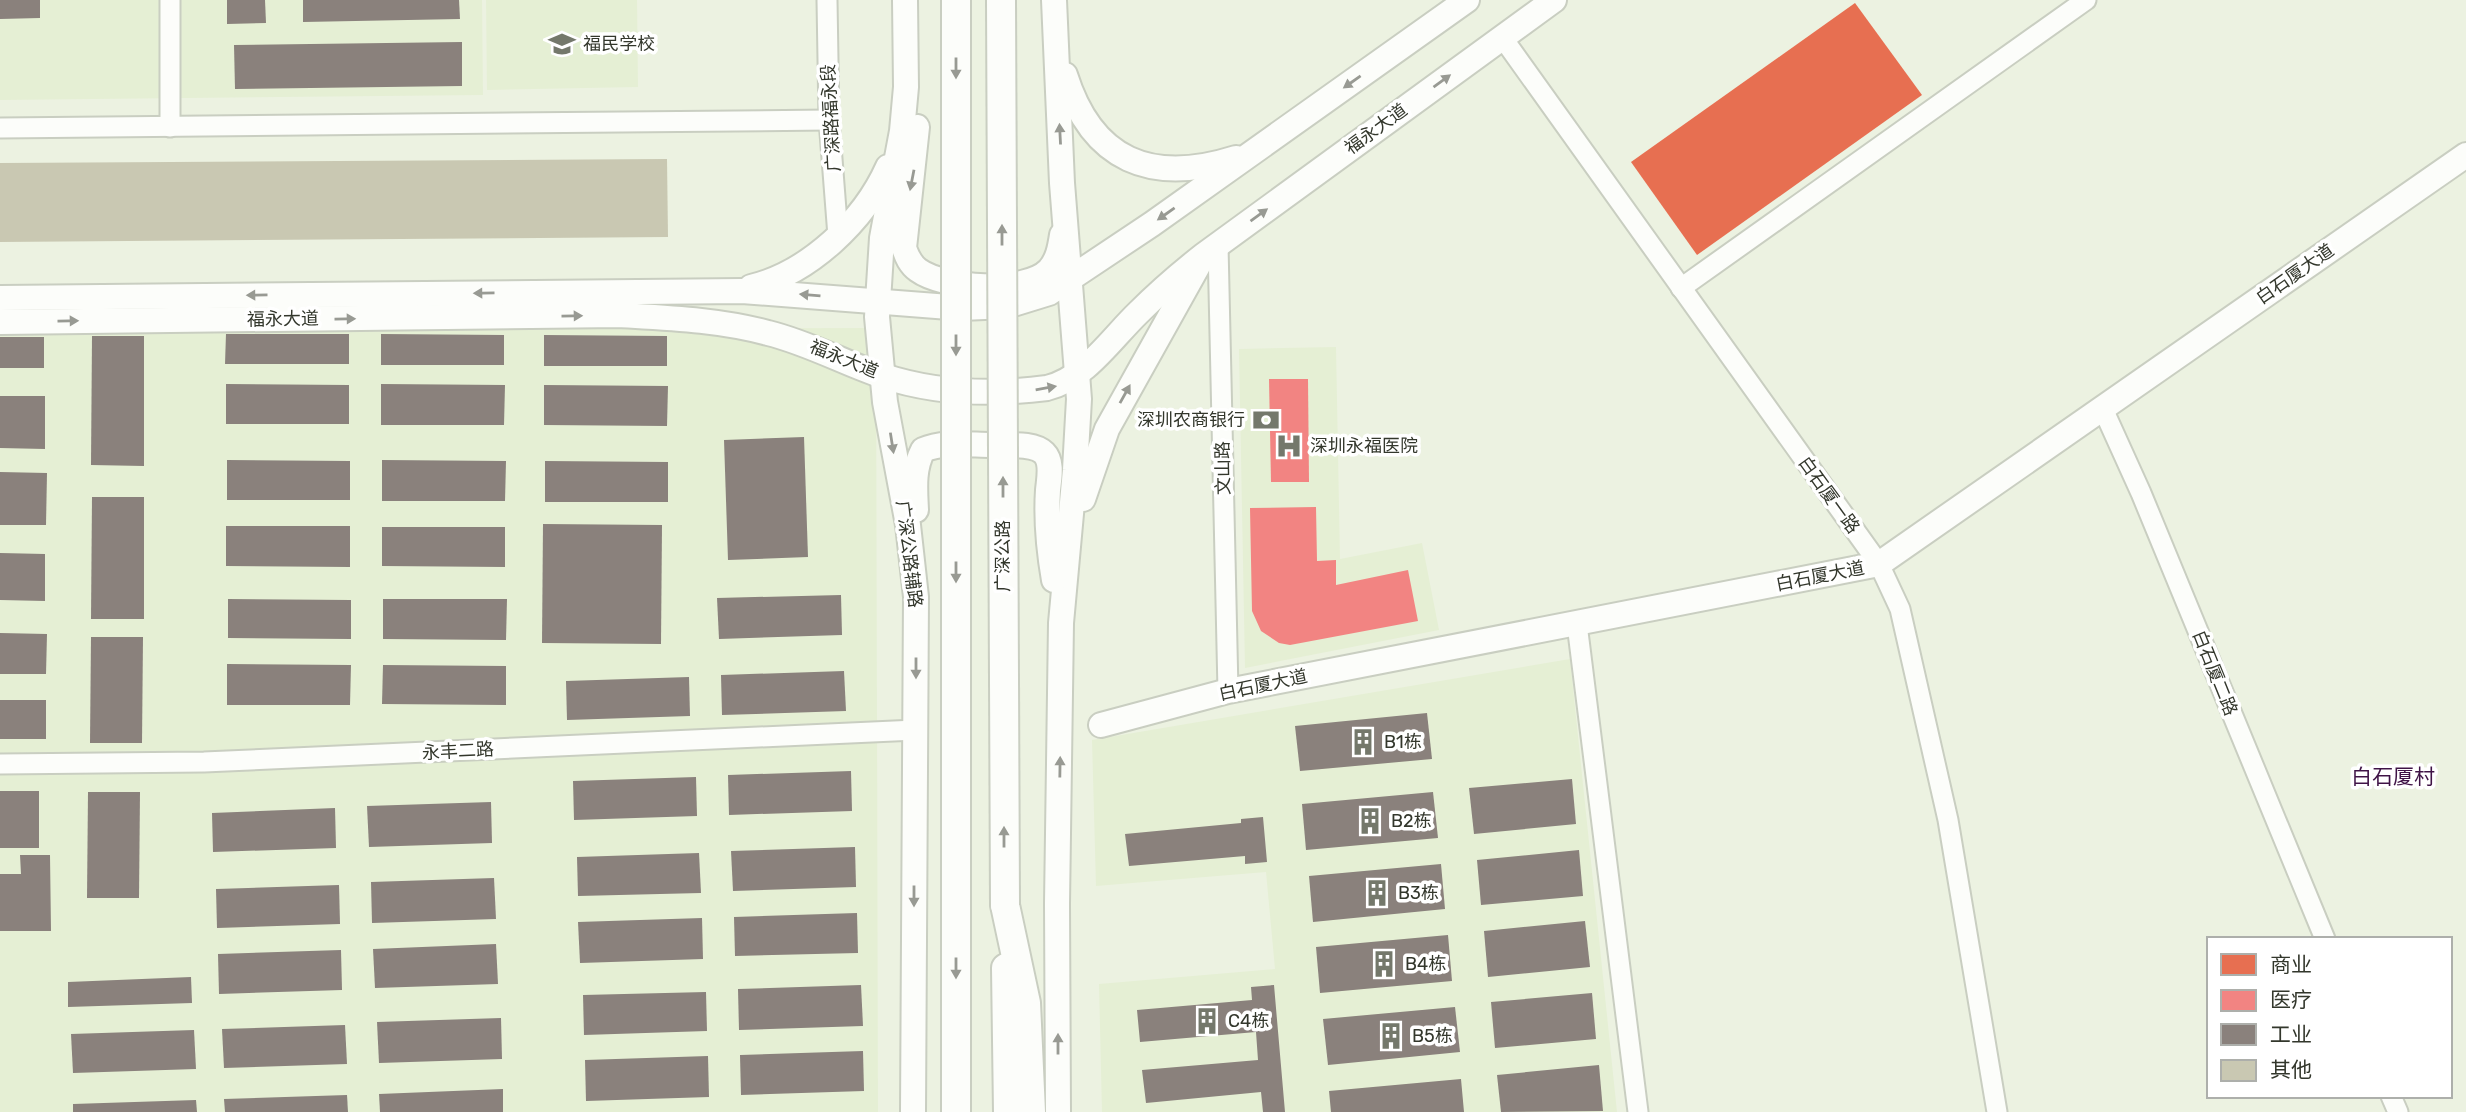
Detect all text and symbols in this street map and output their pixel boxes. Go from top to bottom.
school or university icon: 福民学校 [547,29,577,59]
place label: 福民学校 [583,33,655,55]
one-way arrow [950,57,962,79]
street label: 广深路福永段 [817,63,845,173]
one-way arrow [1433,74,1451,88]
one-way arrow [1343,75,1361,89]
street label: 福永大道 [1340,99,1412,159]
one-way arrow [1054,123,1065,145]
one-way arrow [906,169,917,191]
one-way arrow [1157,207,1175,221]
one-way arrow [1250,208,1268,222]
one-way arrow [996,223,1008,245]
street label: 白石厦大道 [2252,239,2338,309]
one-way arrow [473,287,495,299]
one-way arrow [246,289,268,301]
one-way arrow [798,289,820,300]
street label: 福永大道 [247,307,319,331]
one-way arrow [561,310,583,322]
one-way arrow [334,313,356,324]
one-way arrow [57,315,79,327]
one-way arrow [950,334,962,356]
street label: 福永大道 [807,335,881,383]
one-way arrow [1035,382,1057,393]
one-way arrow [1119,385,1131,404]
bank icon: 深圳农商银行 [1251,405,1281,435]
place label: 深圳农商银行 [1137,409,1245,431]
hospital icon: 深圳永福医院 [1274,431,1304,461]
one-way arrow [887,432,898,454]
place label: 深圳永福医院 [1310,435,1418,457]
street label: 文山路 [1212,441,1234,495]
street label: 白石厦一路 [1794,452,1864,538]
one-way arrow [997,475,1009,497]
street label: 广深公路辅路 [892,499,926,609]
street label: 广深公路 [992,520,1014,592]
street label: 白石厦大道 [1774,557,1866,595]
one-way arrow [950,561,962,583]
street label: 白石厦二路 [2188,627,2242,719]
one-way arrow [910,658,922,680]
street label: 白石厦大道 [1217,665,1309,705]
building icon: B1栋 [1348,727,1378,757]
place label: B1栋 [1384,731,1422,753]
street label: 永丰二路 [421,738,495,764]
one-way arrow [1054,756,1065,778]
district label: 白石厦村 [2351,764,2435,789]
building icon: B2栋 [1355,806,1385,836]
place label: B2栋 [1391,810,1432,832]
one-way arrow [998,825,1010,847]
building icon: B3栋 [1362,878,1392,908]
place label: B3栋 [1398,882,1439,904]
one-way arrow [909,885,920,907]
legend [2207,937,2452,1098]
building icon: B4栋 [1369,949,1399,979]
text: 商业 [2270,952,2312,977]
place label: B4栋 [1405,953,1446,975]
one-way arrow [950,958,962,980]
text: 医疗 [2270,987,2312,1012]
building icon: C4栋 [1192,1006,1222,1036]
place label: C4栋 [1228,1010,1269,1032]
building icon: B5栋 [1376,1021,1406,1051]
text: 工业 [2270,1022,2312,1047]
place label: B5栋 [1412,1025,1453,1047]
one-way arrow [1052,1033,1064,1055]
text: 其他 [2270,1057,2312,1082]

